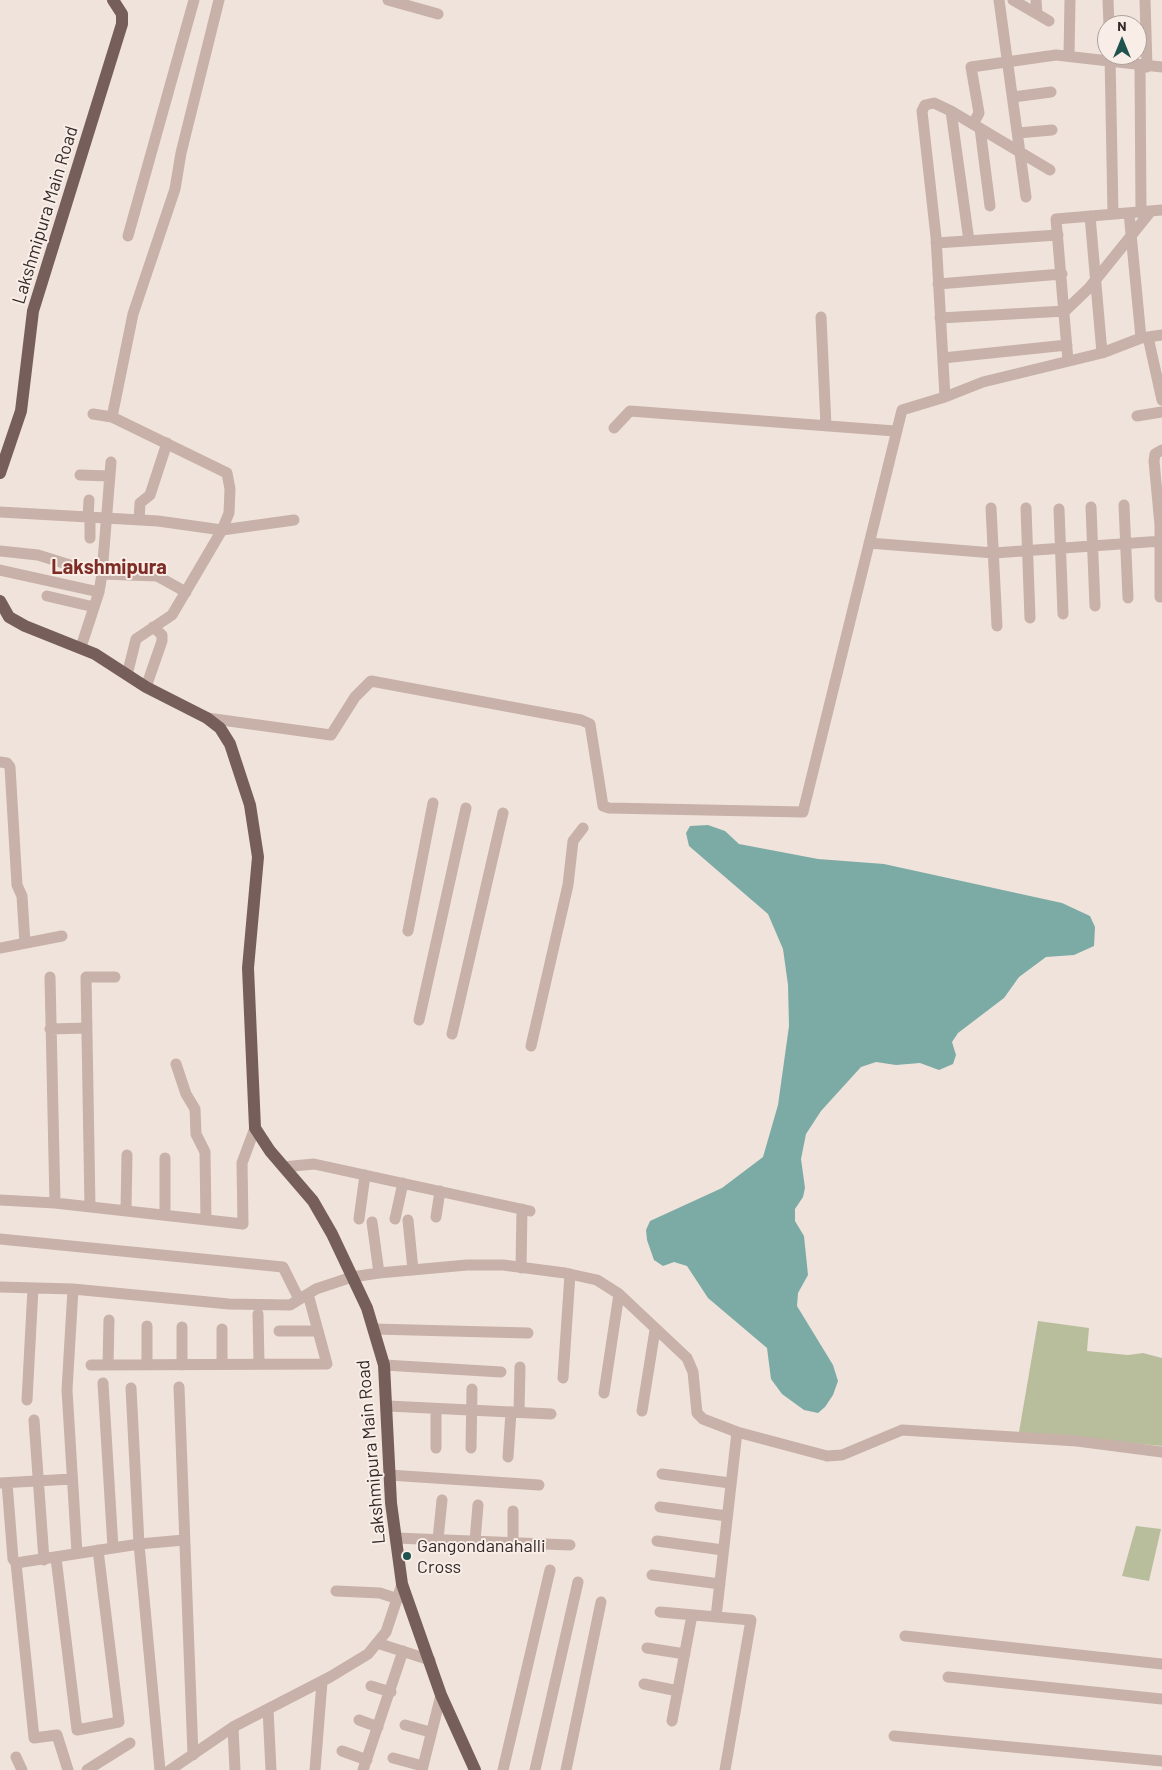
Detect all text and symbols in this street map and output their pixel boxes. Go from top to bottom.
north arrow [1097,15,1147,65]
text: N [1117,17,1127,34]
street label: Lakshmipura Main Road [8,123,82,307]
district label: Lakshmipura [51,555,167,579]
street label: Lakshmipura Main Road [352,1359,390,1545]
place label: Gangondanahalli Cross [417,1535,546,1578]
marker: Gangondanahalli Cross [401,1550,413,1562]

